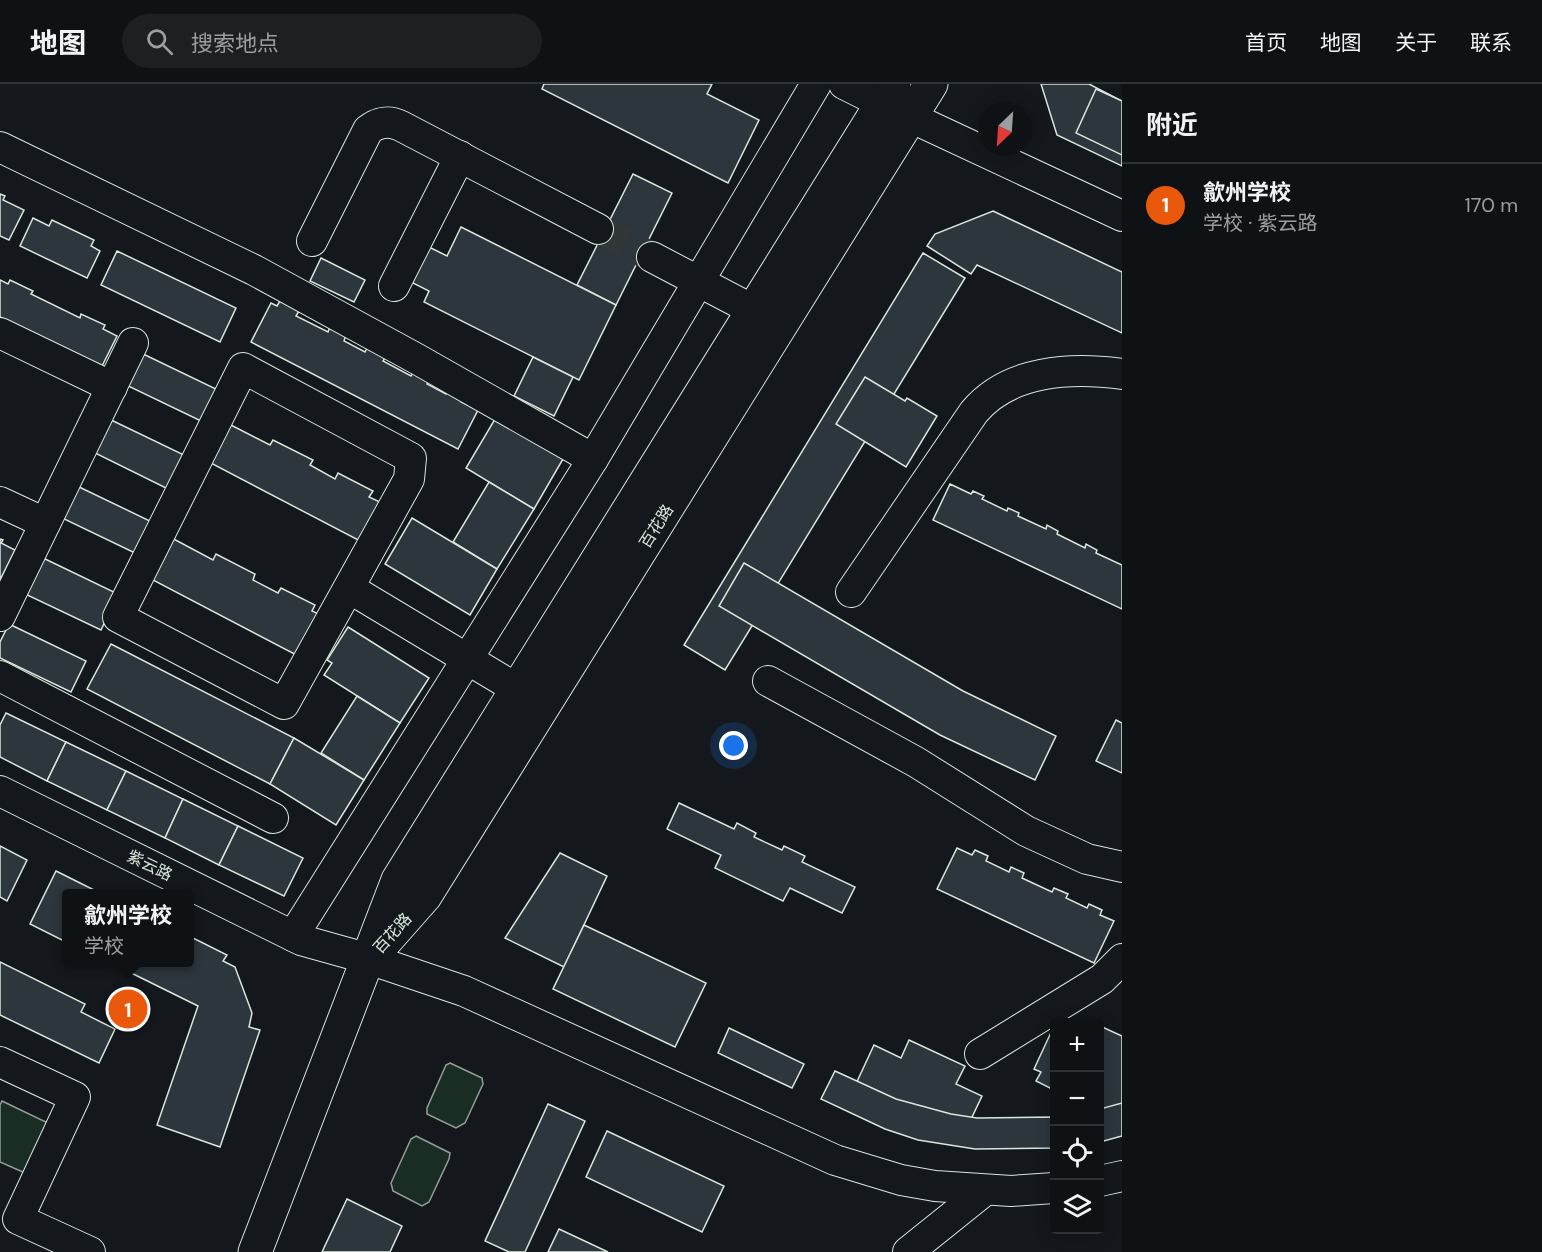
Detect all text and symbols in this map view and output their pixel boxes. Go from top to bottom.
search box [122,14,542,68]
text: 地图 [30,25,86,62]
icon: search [143,25,176,58]
text: 搜索地点 [191,29,279,58]
text: 首页 [1245,29,1287,57]
text: 地图 [1320,29,1362,57]
text: 关于 [1395,29,1437,57]
text: 联系 [1470,29,1512,57]
north arrow [978,102,1032,156]
text: 附近 [1146,108,1198,142]
text: 歙州学校 [1203,178,1291,207]
text: 1 [1162,192,1169,218]
text: 170 m [1465,192,1518,218]
text: 学校 · 紫云路 [1203,210,1318,236]
street label: 百花路 [635,500,678,552]
your location [719,731,748,760]
street label: 紫云路 [124,845,176,885]
popup [62,889,194,967]
text: 歙州学校 [84,901,172,930]
street label: 百花路 [369,908,416,958]
text: 学校 [84,933,124,959]
pin: 1 [108,986,148,1032]
map controls [1050,1018,1104,1234]
button: + [1050,1018,1104,1072]
button: − [1050,1072,1104,1126]
button: locate [1050,1126,1104,1180]
button: layers [1050,1180,1104,1234]

